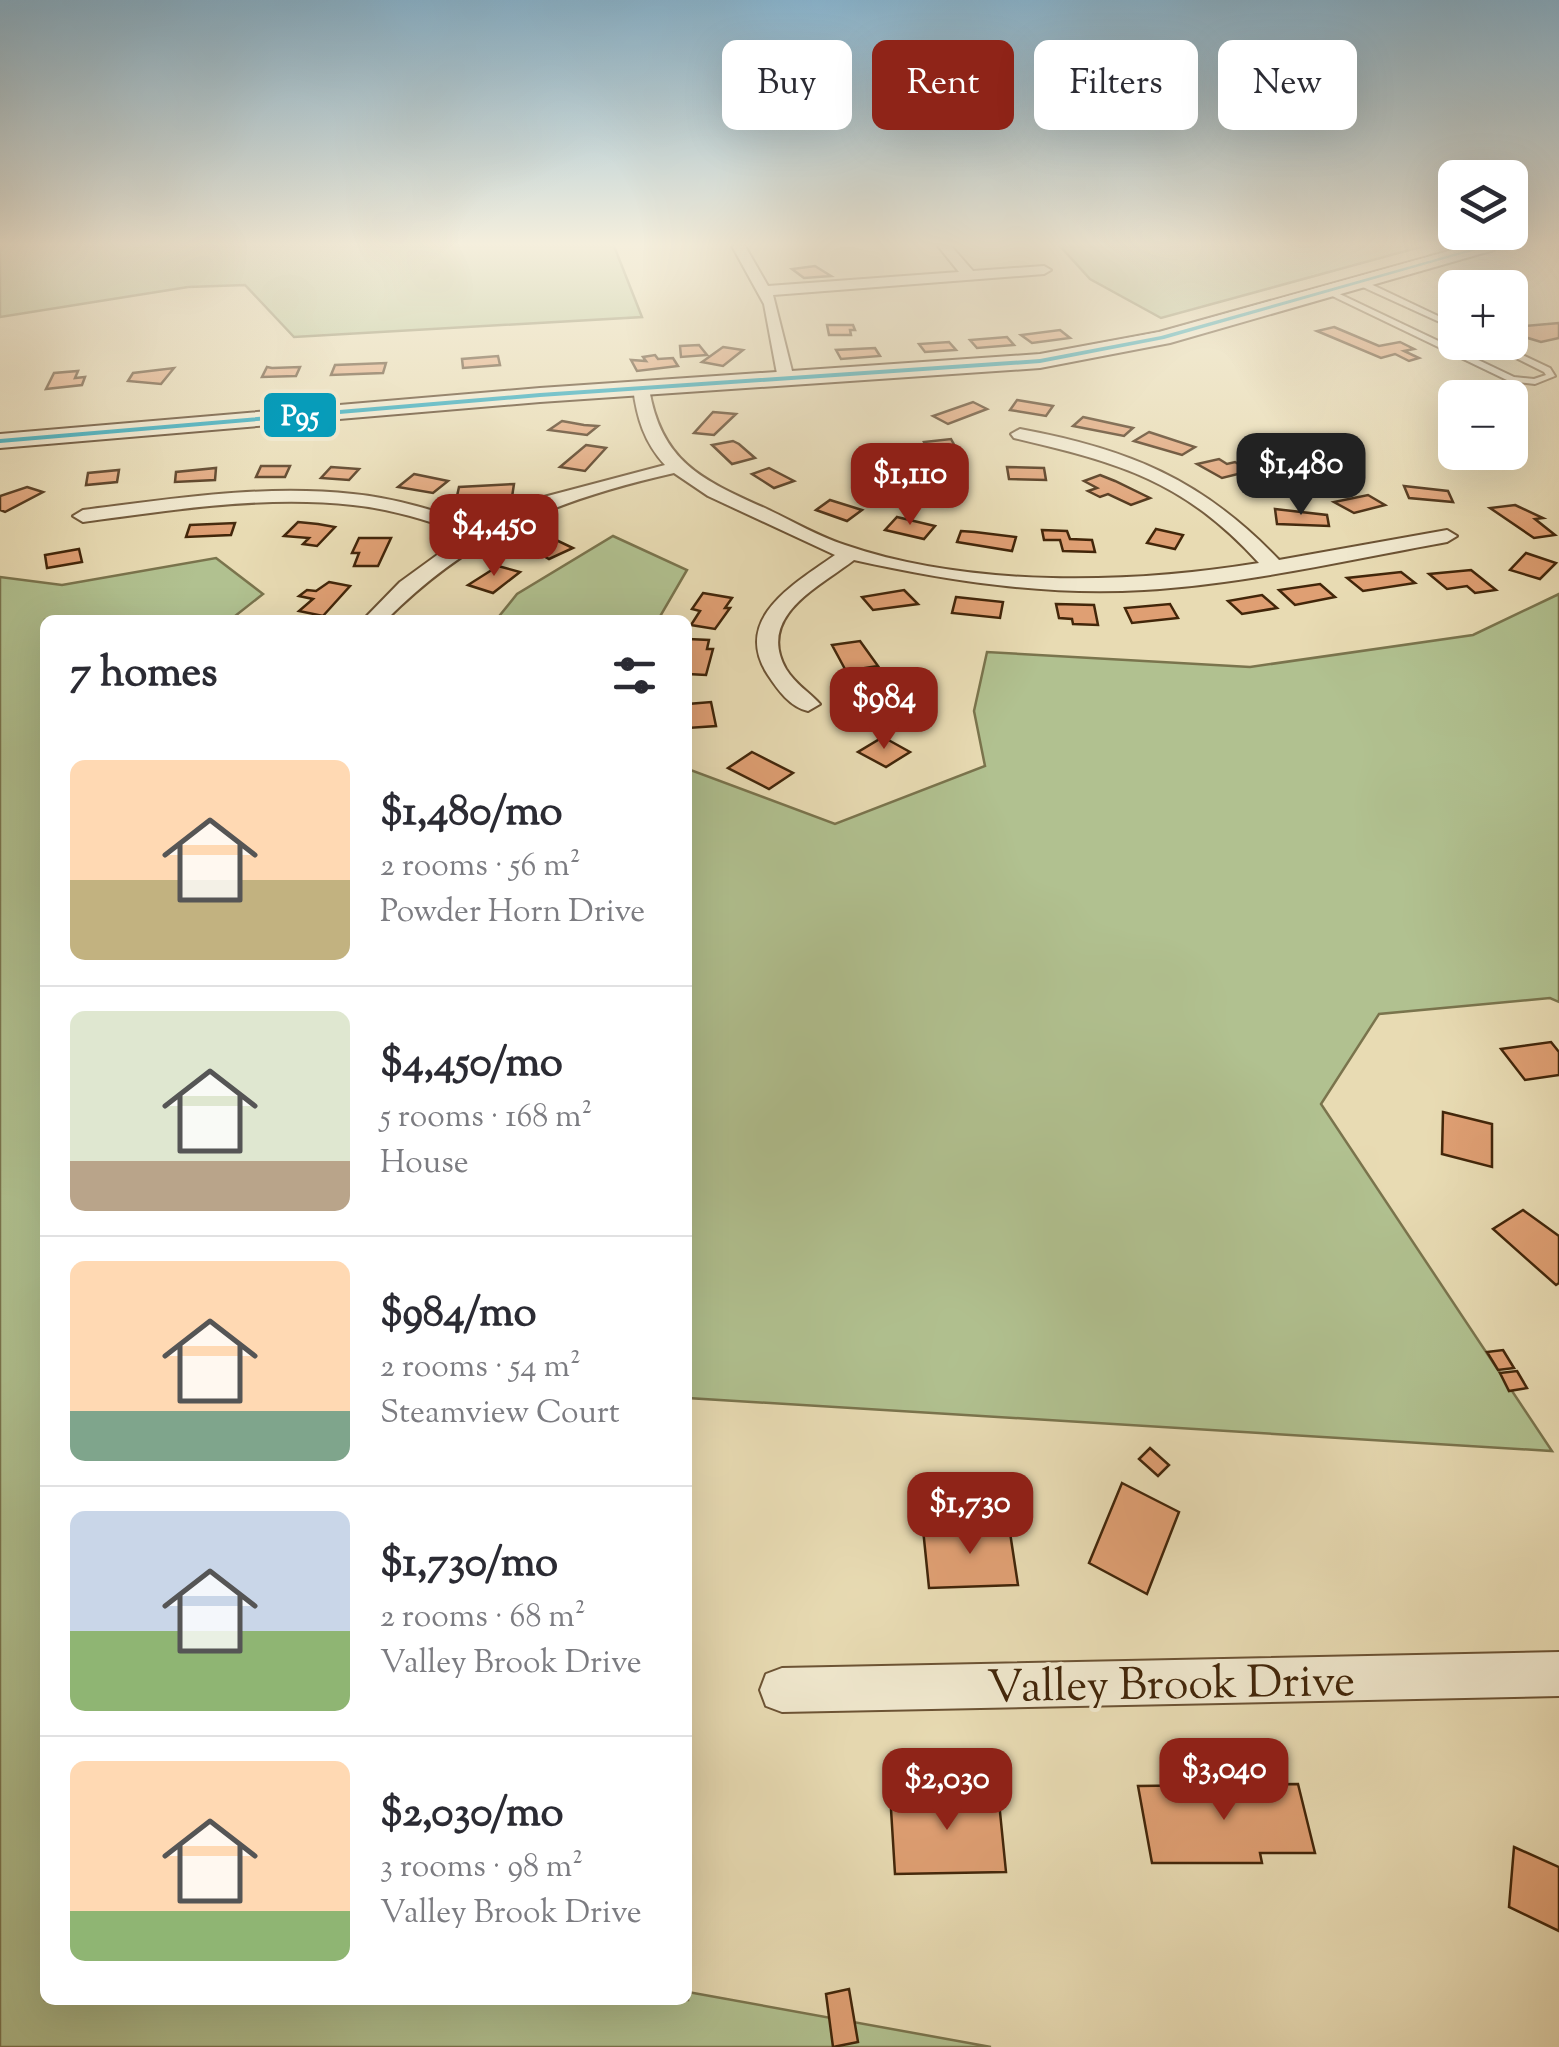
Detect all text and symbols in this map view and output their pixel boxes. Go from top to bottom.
chip: Buy [722,40,852,130]
chip: Rent [872,40,1014,130]
chip: Filters [1034,40,1198,130]
chip: New [1218,40,1357,130]
map controls [1438,160,1528,470]
button: layers [1438,160,1528,250]
button: + [1438,270,1528,360]
button: − [1438,380,1528,470]
line badge: P95 [262,391,338,439]
text: P95 [281,398,319,438]
pin: $1,480 [1220,433,1382,518]
text: $1,480 [1259,442,1344,488]
pin: $1,110 [829,443,991,528]
text: $1,110 [873,452,947,498]
pin: $4,450 [413,494,575,579]
text: $4,450 [451,503,537,549]
text: 7 homes [70,645,218,705]
icon: filters [607,648,662,703]
pin: $984 [825,667,943,752]
text: $984 [852,676,916,722]
text: $1,480/mo [380,784,563,844]
icon: home [150,800,270,920]
text: 2 rooms · 56 m² [380,844,580,890]
text: Powder Horn Drive [380,890,645,936]
text: $4,450/mo [380,1035,563,1095]
icon: home [150,1051,270,1171]
text: 5 rooms · 168 m² [380,1095,592,1141]
text: House [380,1141,469,1187]
text: $984/mo [380,1285,536,1345]
icon: home [150,1301,270,1421]
text: 2 rooms · 54 m² [380,1345,581,1391]
text: Steamview Court [380,1391,620,1437]
pin: $1,730 [889,1472,1051,1557]
text: $1,730 [929,1481,1011,1527]
text: $1,730/mo [380,1535,558,1595]
icon: home [150,1551,270,1671]
text: 2 rooms · 68 m² [380,1595,586,1641]
text: Valley Brook Drive [380,1641,642,1687]
street label: Valley Brook Drive [987,1652,1356,1723]
pin: $3,040 [1143,1738,1305,1823]
text: $3,040 [1181,1747,1267,1793]
pin: $2,030 [866,1748,1028,1833]
text: $2,030 [904,1757,990,1803]
text: $2,030/mo [380,1785,563,1845]
icon: home [150,1801,270,1921]
text: 3 rooms · 98 m² [380,1845,583,1891]
text: Valley Brook Drive [380,1891,642,1937]

